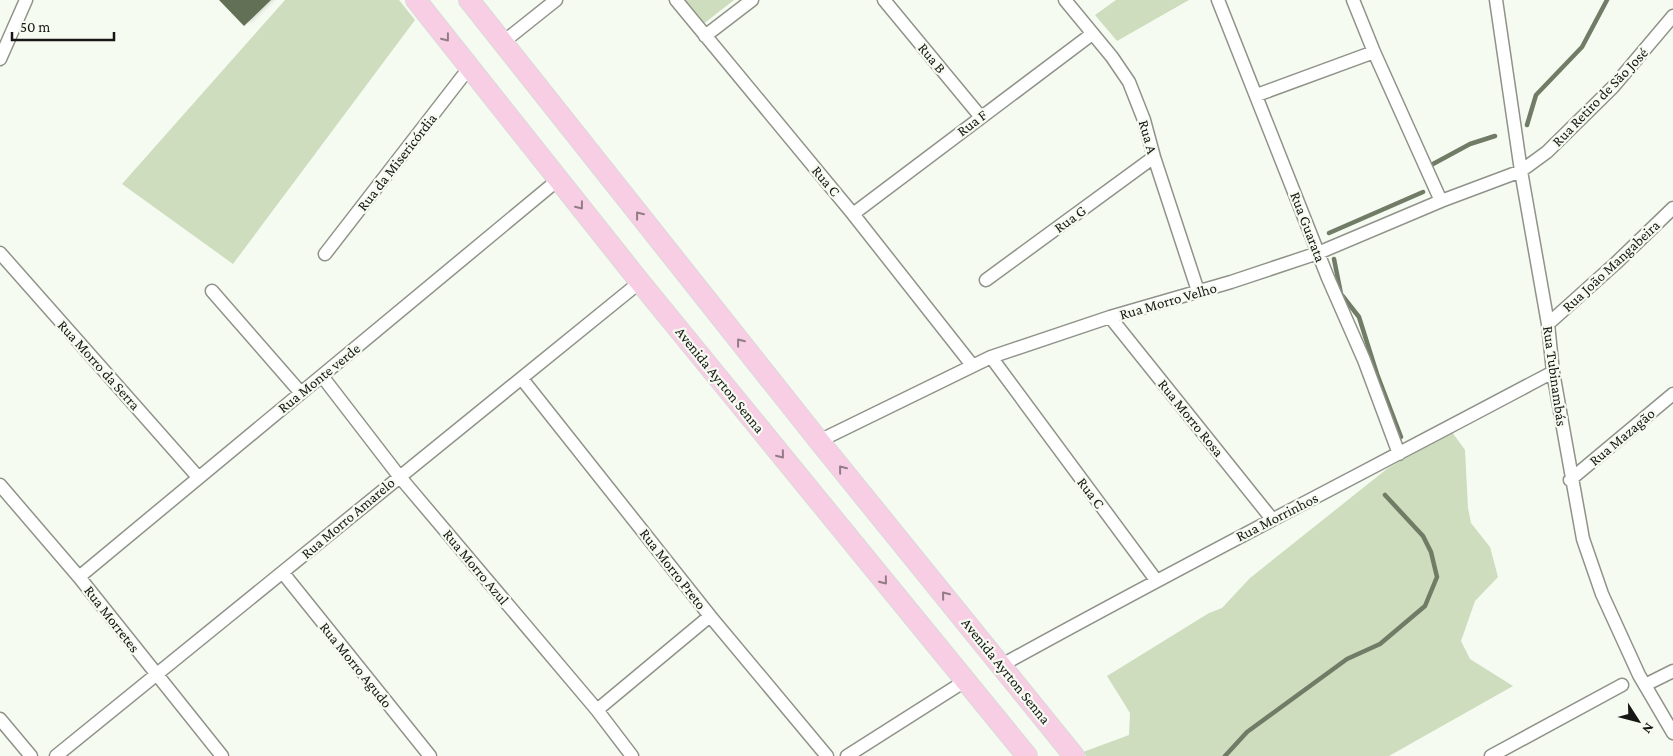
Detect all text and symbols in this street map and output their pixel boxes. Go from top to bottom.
scale bar [12,10,115,42]
text: 50 m [20,19,50,35]
one-way arrow [440,33,449,42]
street label: Rua B [915,40,949,76]
street label: Rua Retiro de São José [1549,44,1652,150]
street label: Rua F [954,106,991,139]
street label: Rua da Misericórdia [354,110,440,214]
street label: Rua A [1136,118,1161,156]
street label: Rua C [809,163,843,200]
street label: Rua Guarata [1287,190,1329,264]
one-way arrow [575,200,583,209]
street label: Rua G [1051,202,1089,236]
one-way arrow [637,212,645,221]
street label: Rua João Mangabeira [1559,217,1664,316]
street label: Rua Morro Velho [1118,279,1218,323]
street label: Rua Morro da Serra [55,317,143,413]
street label: Avenida Ayrton Senna [672,324,768,437]
street label: Rua Tubinambás [1540,325,1570,427]
one-way arrow [737,339,746,348]
street label: Rua Monte verde [275,340,364,416]
street label: Rua Morro Rosa [1155,376,1227,460]
street label: Rua Mazagão [1586,405,1658,470]
one-way arrow [776,449,784,458]
one-way arrow [839,466,847,475]
street label: Rua Morro Amarelo [298,474,398,562]
street label: Rua C [1074,474,1108,512]
street label: Rua Morrinhos [1233,489,1321,545]
street label: Rua Morro Azul [440,526,512,608]
street label: Rua Morro Preto [637,526,709,612]
one-way arrow [878,575,887,584]
street label: Rua Morretes [81,583,143,656]
one-way arrow [942,592,950,601]
street label: Avenida Ayrton Senna [958,615,1054,728]
street label: Rua Morro Agudo [316,619,395,712]
north arrow [1613,696,1663,746]
text: N [1639,720,1658,738]

